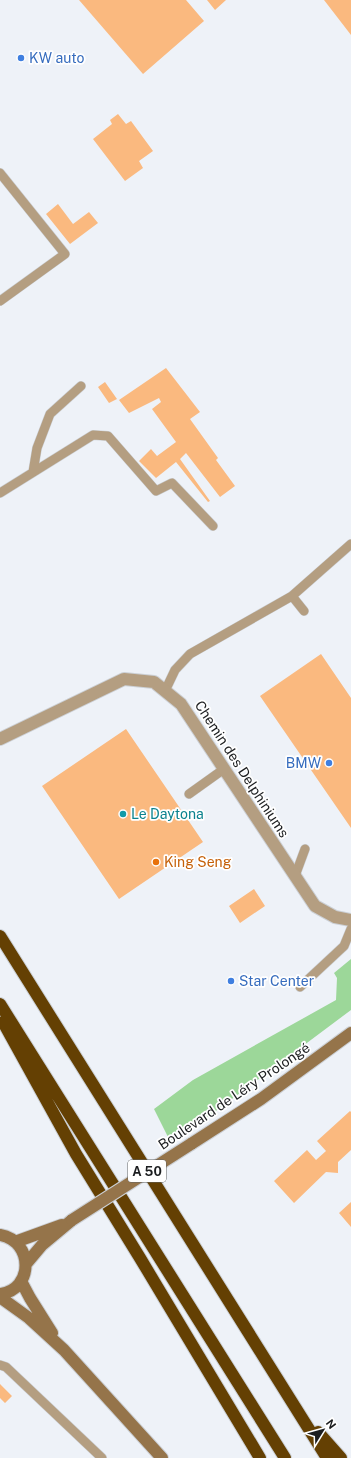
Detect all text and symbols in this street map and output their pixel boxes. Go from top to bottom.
place label: KW auto [29,50,85,66]
marker: KW auto [16,53,26,63]
street label: Chemin des Delphiniums [192,698,292,840]
place label: BMW [286,755,322,771]
marker: BMW [324,758,334,768]
place label: Le Daytona [131,806,204,822]
marker: Le Daytona [118,809,128,819]
place label: King Seng [164,854,232,870]
marker: King Seng [151,857,161,867]
place label: Star Center [239,973,314,989]
marker: Star Center [226,976,236,986]
street label: Boulevard de Léry Prolongé [155,1039,313,1153]
road number: A 50 [128,1160,166,1182]
north arrow [303,1410,343,1450]
text: N [324,1417,338,1431]

